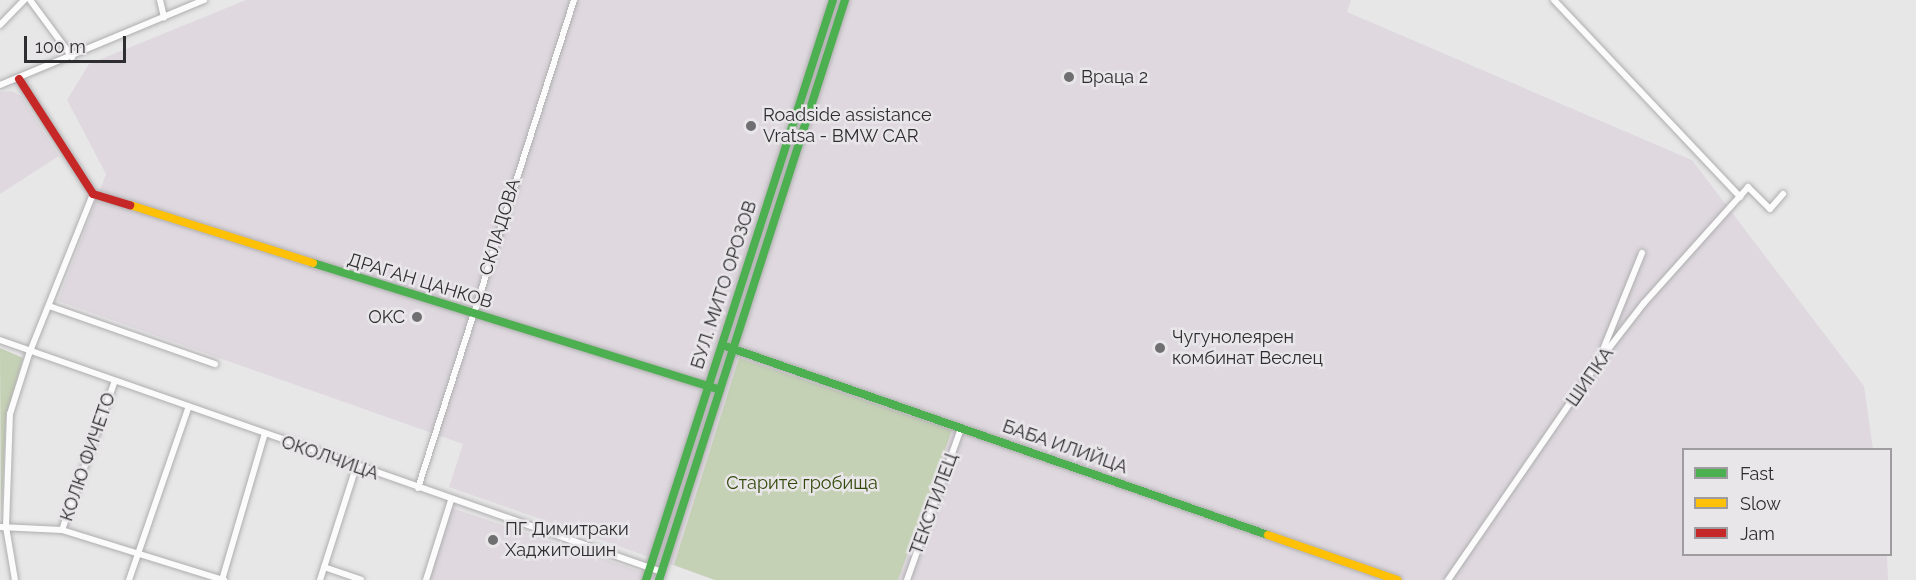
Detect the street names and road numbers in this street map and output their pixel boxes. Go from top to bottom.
street label: СКЛАДОВА [475,176,525,278]
street label: БУЛ. МИТО ОРОЗОВ [687,198,761,372]
street label: ДРАГАН ЦАНКОВ [345,249,495,313]
street label: ШИПКА [1562,343,1618,411]
street label: КОЛЮ ФИЧЕТО [56,390,120,524]
street label: БАБА ИЛИЙЦА [999,415,1131,479]
street label: ОКОЛЧИЦА [279,431,381,485]
street label: ТЕКСТИЛЕЦ [906,450,962,558]

